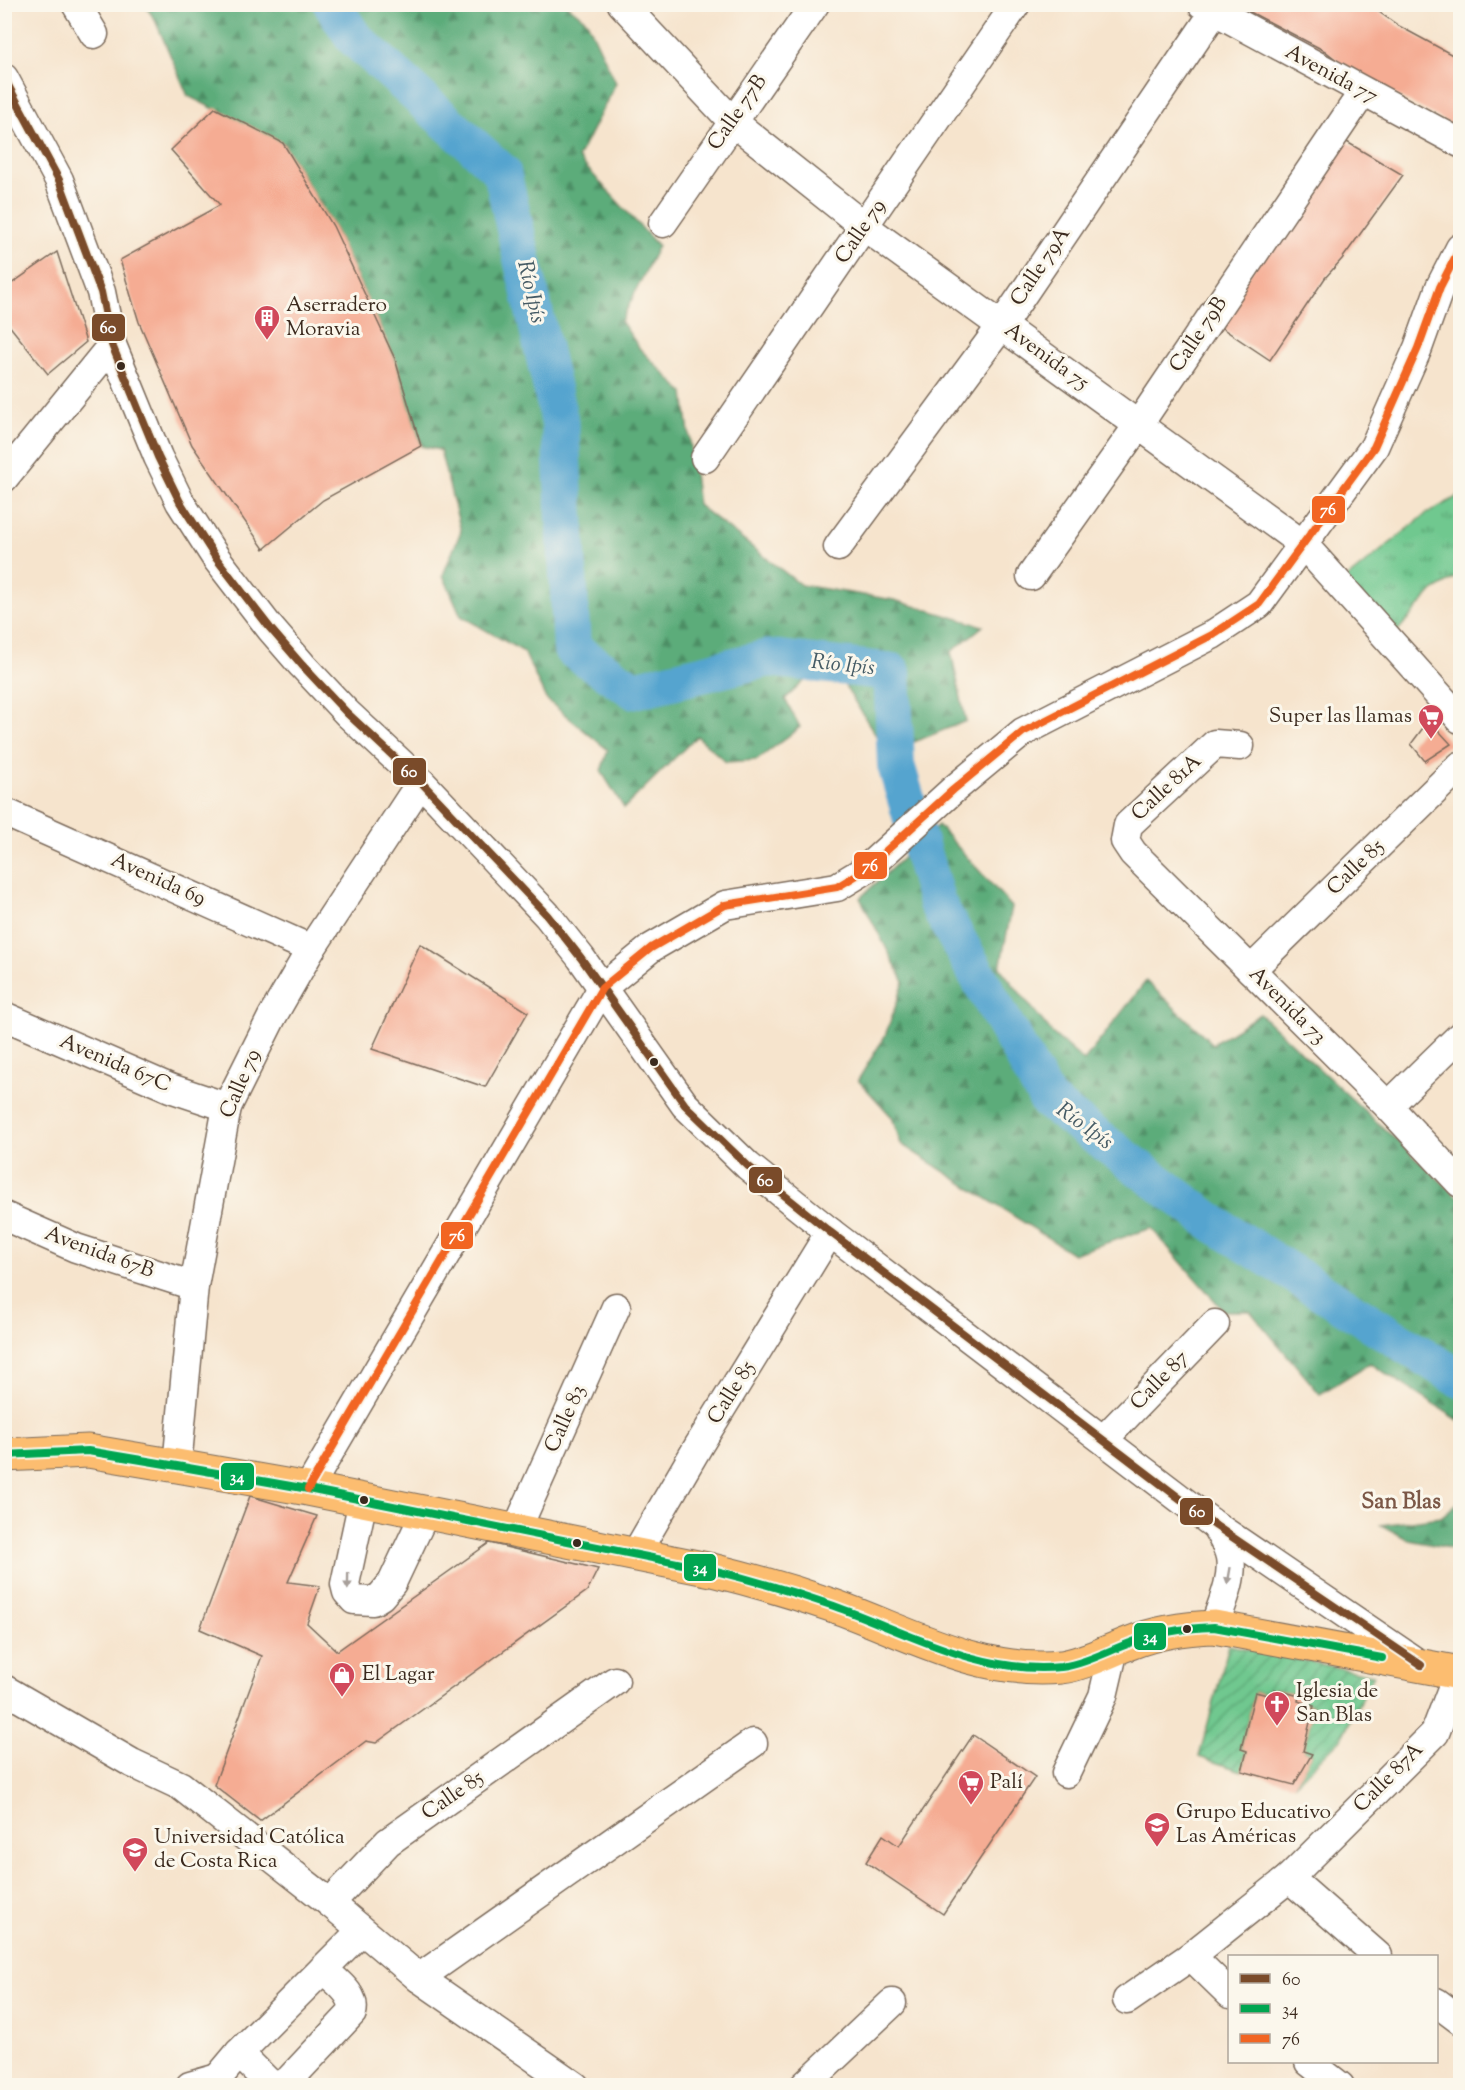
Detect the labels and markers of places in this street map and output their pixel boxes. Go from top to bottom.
place label: Aserradero Moravia [286,291,387,345]
building icon: Aserradero Moravia [252,303,282,341]
unlabelled marker [115,360,127,372]
place label: Super las llamas [1269,702,1412,732]
supermarket icon: Super las llamas [1416,702,1446,740]
unlabelled marker [648,1056,660,1068]
unlabelled marker [358,1494,370,1506]
unlabelled marker [571,1537,583,1549]
unlabelled marker [1181,1623,1193,1635]
shop icon: El Lagar [327,1660,357,1698]
place label: El Lagar [362,1660,435,1690]
place label: Iglesia de San Blas [1296,1677,1378,1731]
church icon: Iglesia de San Blas [1262,1689,1292,1727]
supermarket icon: Palí [956,1768,986,1806]
place label: Palí [990,1768,1023,1798]
place label: Grupo Educativo Las Américas [1176,1798,1331,1852]
school or university icon: Grupo Educativo Las Américas [1142,1810,1172,1848]
place label: Universidad Católica de Costa Rica [154,1823,345,1877]
school or university icon: Universidad Católica de Costa Rica [120,1835,150,1873]

